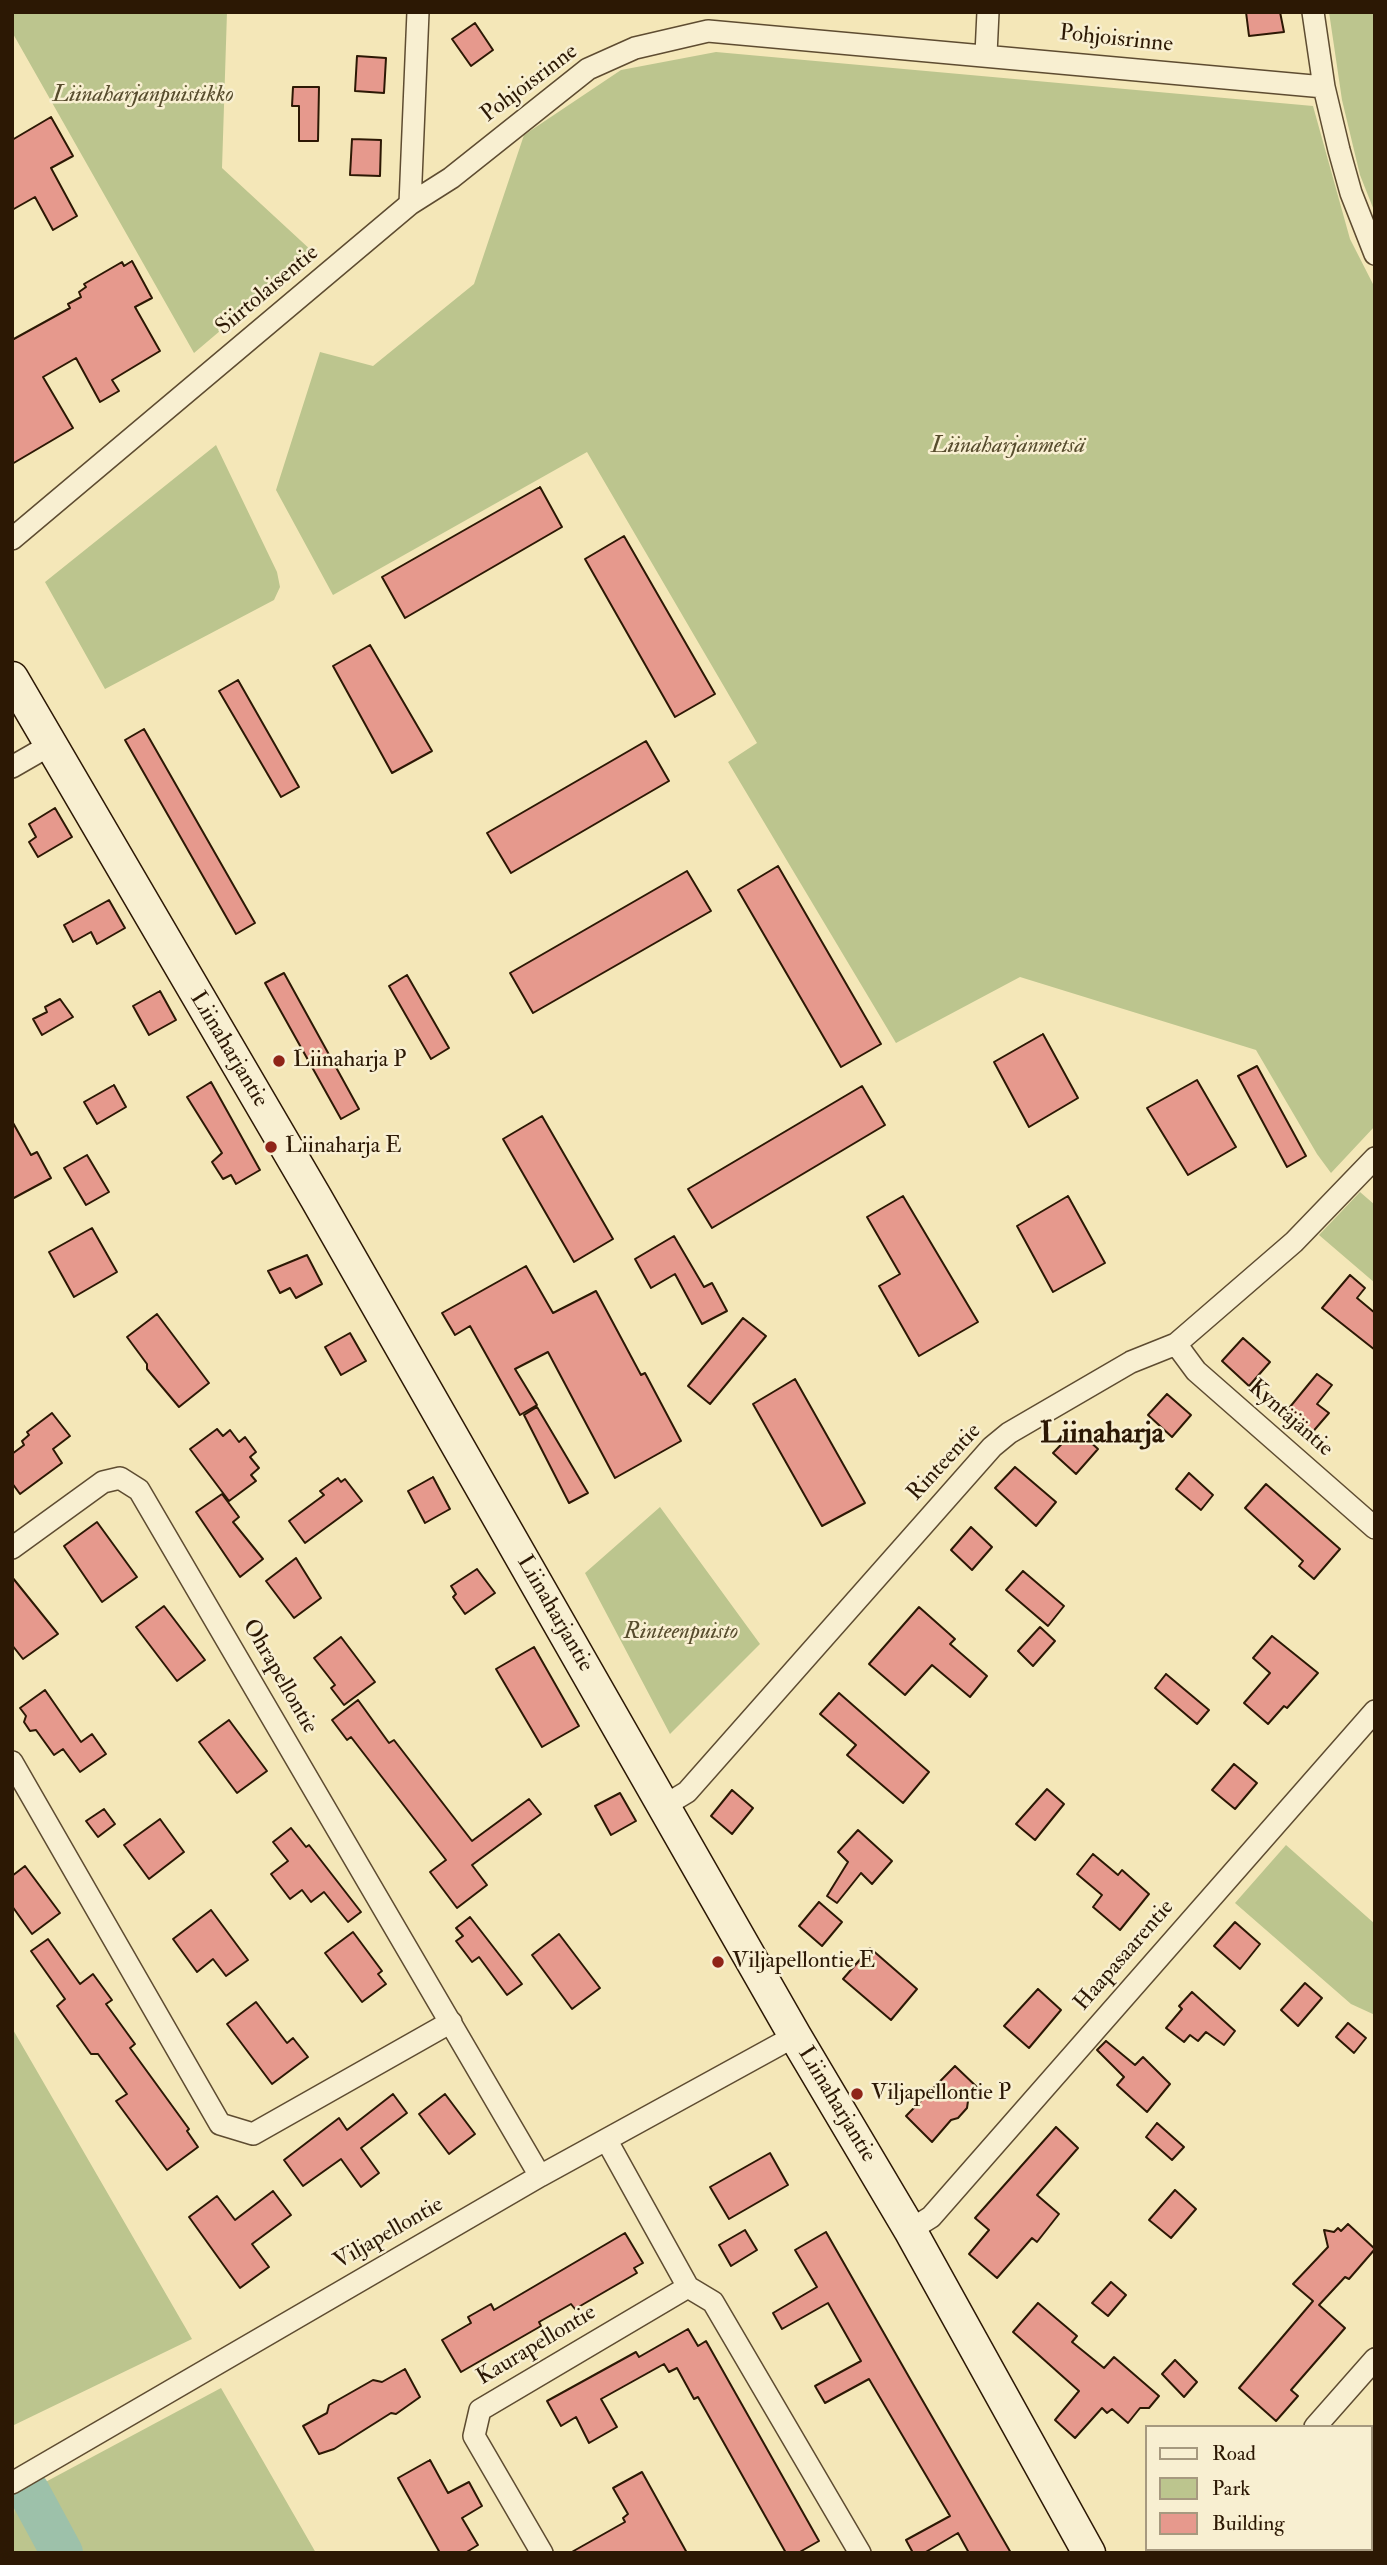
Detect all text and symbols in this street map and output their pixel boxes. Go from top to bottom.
street label: Pohjoisrinne [1058,20,1174,60]
street label: Pohjoisrinne [476,39,584,129]
park label: Liinaharjanpuistikko [52,82,234,110]
street label: Siirtolaisentie [211,240,325,342]
park label: Liinaharjanmetsä [931,433,1085,461]
street label: Liinaharjantie [183,987,273,1113]
place label: Liinaharja P [293,1047,406,1075]
marker: Liinaharja P [271,1053,287,1069]
place label: Liinaharja E [285,1133,402,1161]
marker: Liinaharja E [263,1139,279,1155]
street label: Kyntäjäntie [1242,1375,1338,1463]
district label: Liinaharja [1040,1418,1164,1454]
street label: Rinteentie [902,1419,988,1507]
street label: Liinaharjantie [510,1551,598,1677]
street label: Ohrapellontie [235,1615,323,1739]
park label: Rinteenpuisto [624,1619,738,1647]
street label: Haapasaarentie [1069,1895,1181,2017]
place label: Viljapellontie E [732,1948,875,1976]
marker: Viljapellontie E [710,1954,726,1970]
street label: Liinaharjantie [791,2042,881,2168]
place label: Viljapellontie P [871,2080,1011,2108]
marker: Viljapellontie P [849,2086,865,2102]
street label: Viljapellontie [329,2192,449,2276]
street label: Kaurapellontie [472,2300,602,2392]
legend [1146,2425,1373,2551]
text: Road [1212,2440,1256,2467]
text: Park [1212,2475,1250,2502]
text: Building [1212,2510,1285,2537]

